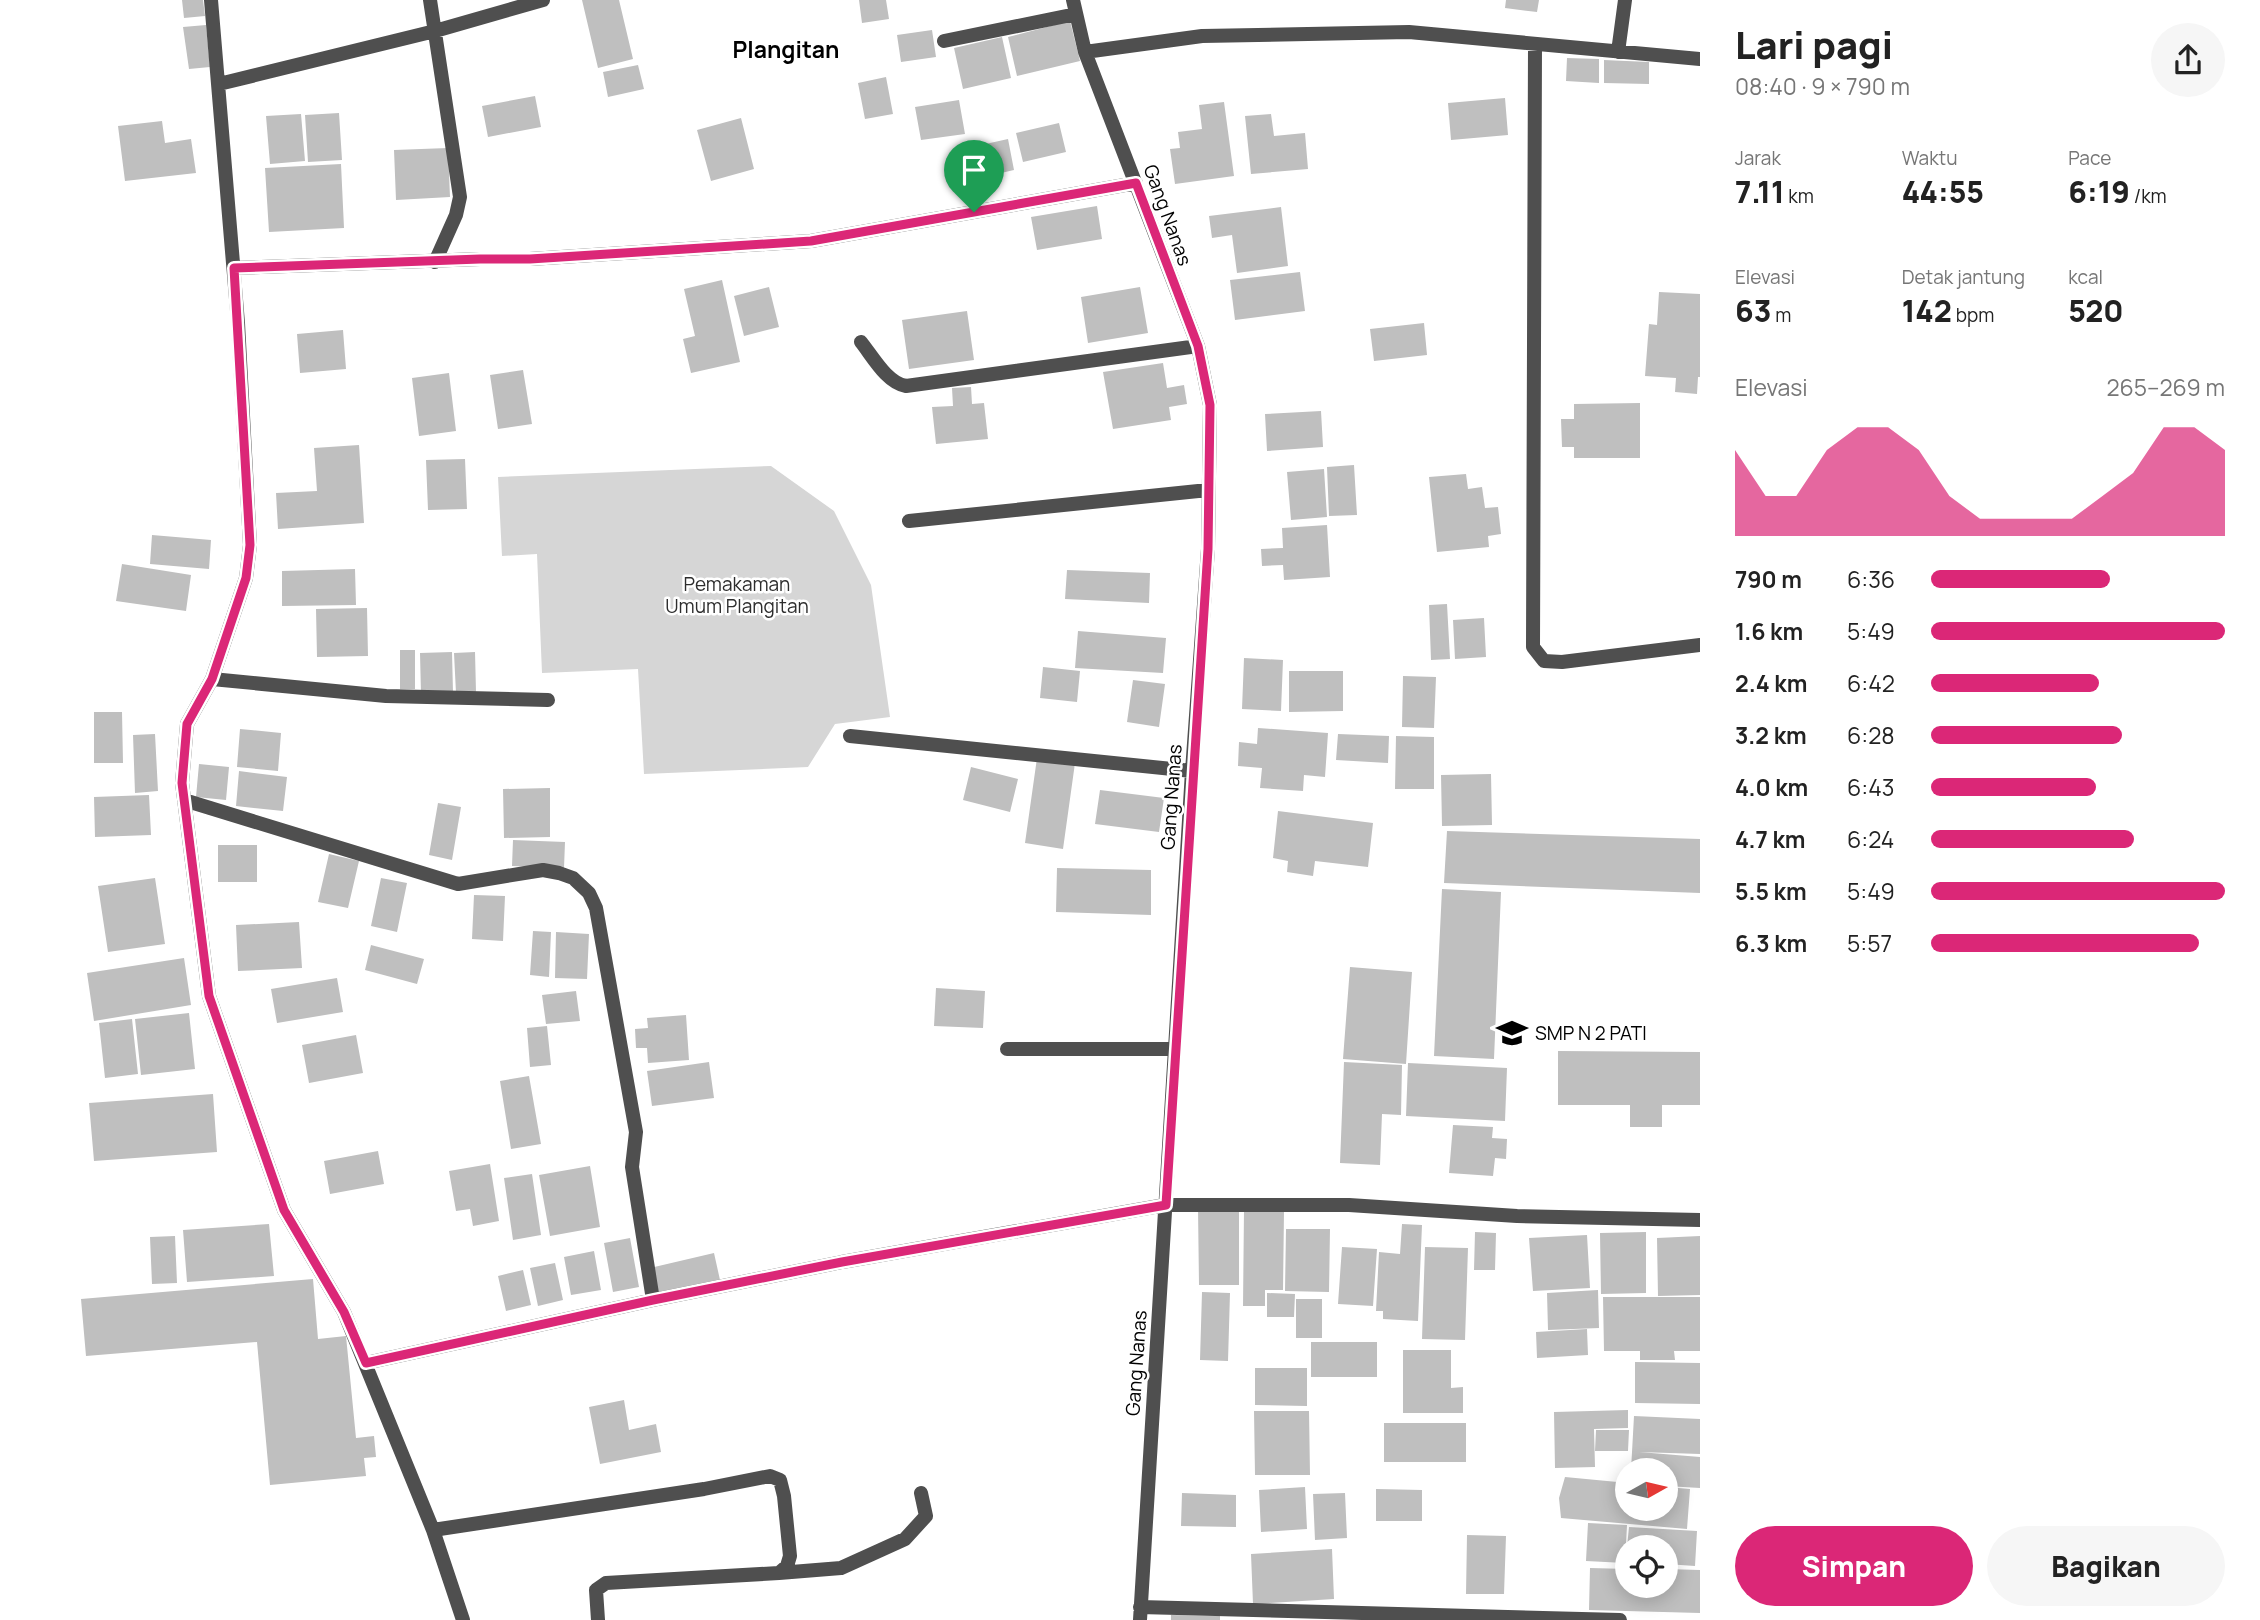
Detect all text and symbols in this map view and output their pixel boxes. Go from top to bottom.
text: Lari pagi [1735,18,1893,70]
button: share [2151,23,2225,97]
district label: Plangitan [733,33,839,65]
text: 08:40 · 9 × 790 m [1735,70,1910,102]
pin [944,140,1004,212]
text: Jarak [1735,145,1781,171]
text: Waktu [1902,145,1957,171]
text: Pace [2068,145,2111,171]
icon: arrive [955,151,993,189]
street label: Gang Nanas [1138,161,1198,269]
text: 7.11 [1735,171,1785,212]
text: 44:55 [1902,171,1984,212]
text: 6:19 [2068,171,2130,212]
text: km [1785,183,1814,209]
text: /km [2130,183,2167,209]
text: Elevasi [1735,264,1795,290]
text: Detak jantung [1902,264,2025,290]
text: kcal [2068,264,2103,290]
text: 63 [1735,290,1771,331]
text: 142 [1902,290,1952,331]
text: 520 [2068,290,2124,331]
text: m [1771,302,1791,328]
text: bpm [1952,302,1994,328]
text: Elevasi [1735,371,1808,403]
text: 265–269 m [2106,371,2225,403]
text: 790 m [1735,563,1802,595]
text: 6:36 [1847,563,1895,595]
park label: Pemakaman Umum Plangitan [665,571,809,619]
text: 1.6 km [1735,615,1803,647]
text: 5:49 [1847,615,1895,647]
text: 2.4 km [1735,667,1807,699]
text: 6:42 [1847,667,1895,699]
text: 3.2 km [1735,719,1807,751]
text: 6:28 [1847,719,1895,751]
street label: Gang Nanas [1154,743,1188,851]
text: 4.0 km [1735,771,1808,803]
text: 6:43 [1847,771,1894,803]
text: 4.7 km [1735,823,1805,855]
text: 6:24 [1847,823,1894,855]
text: 5.5 km [1735,875,1807,907]
text: 5:49 [1847,875,1895,907]
text: 6.3 km [1735,927,1807,959]
text: 5:57 [1847,927,1892,959]
school or university icon: SMP N 2 PATI [1495,1016,1529,1050]
place label: SMP N 2 PATI [1535,1020,1647,1046]
street label: Gang Nanas [1119,1309,1153,1417]
north arrow [1615,1458,1678,1521]
map controls [1615,1458,1678,1598]
button: Simpan [1735,1526,1973,1606]
button: Bagikan [1987,1526,2225,1606]
button: locate [1615,1535,1678,1598]

